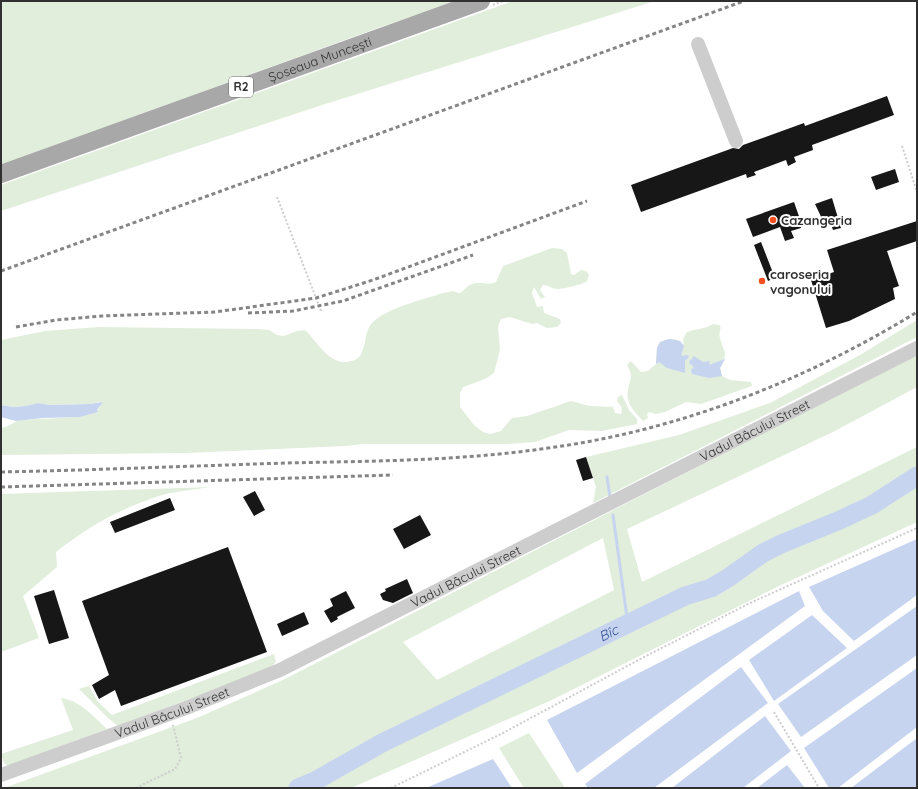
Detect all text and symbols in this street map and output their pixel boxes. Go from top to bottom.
street label: Șoseaua Muncești [266,33,374,85]
road number: R2 [229,77,253,97]
place label: Cazangeria [781,212,852,228]
marker: Cazangeria [768,215,778,225]
place label: caroseria vagonului [770,266,831,297]
marker: caroseria vagonului [757,276,767,286]
street label: Vadul Bâcului Street [697,396,812,465]
street label: Vadul Bâcului Street [408,542,523,611]
water label: Bîc [596,620,623,646]
street label: Vadul Bâcului Street [112,683,232,741]

